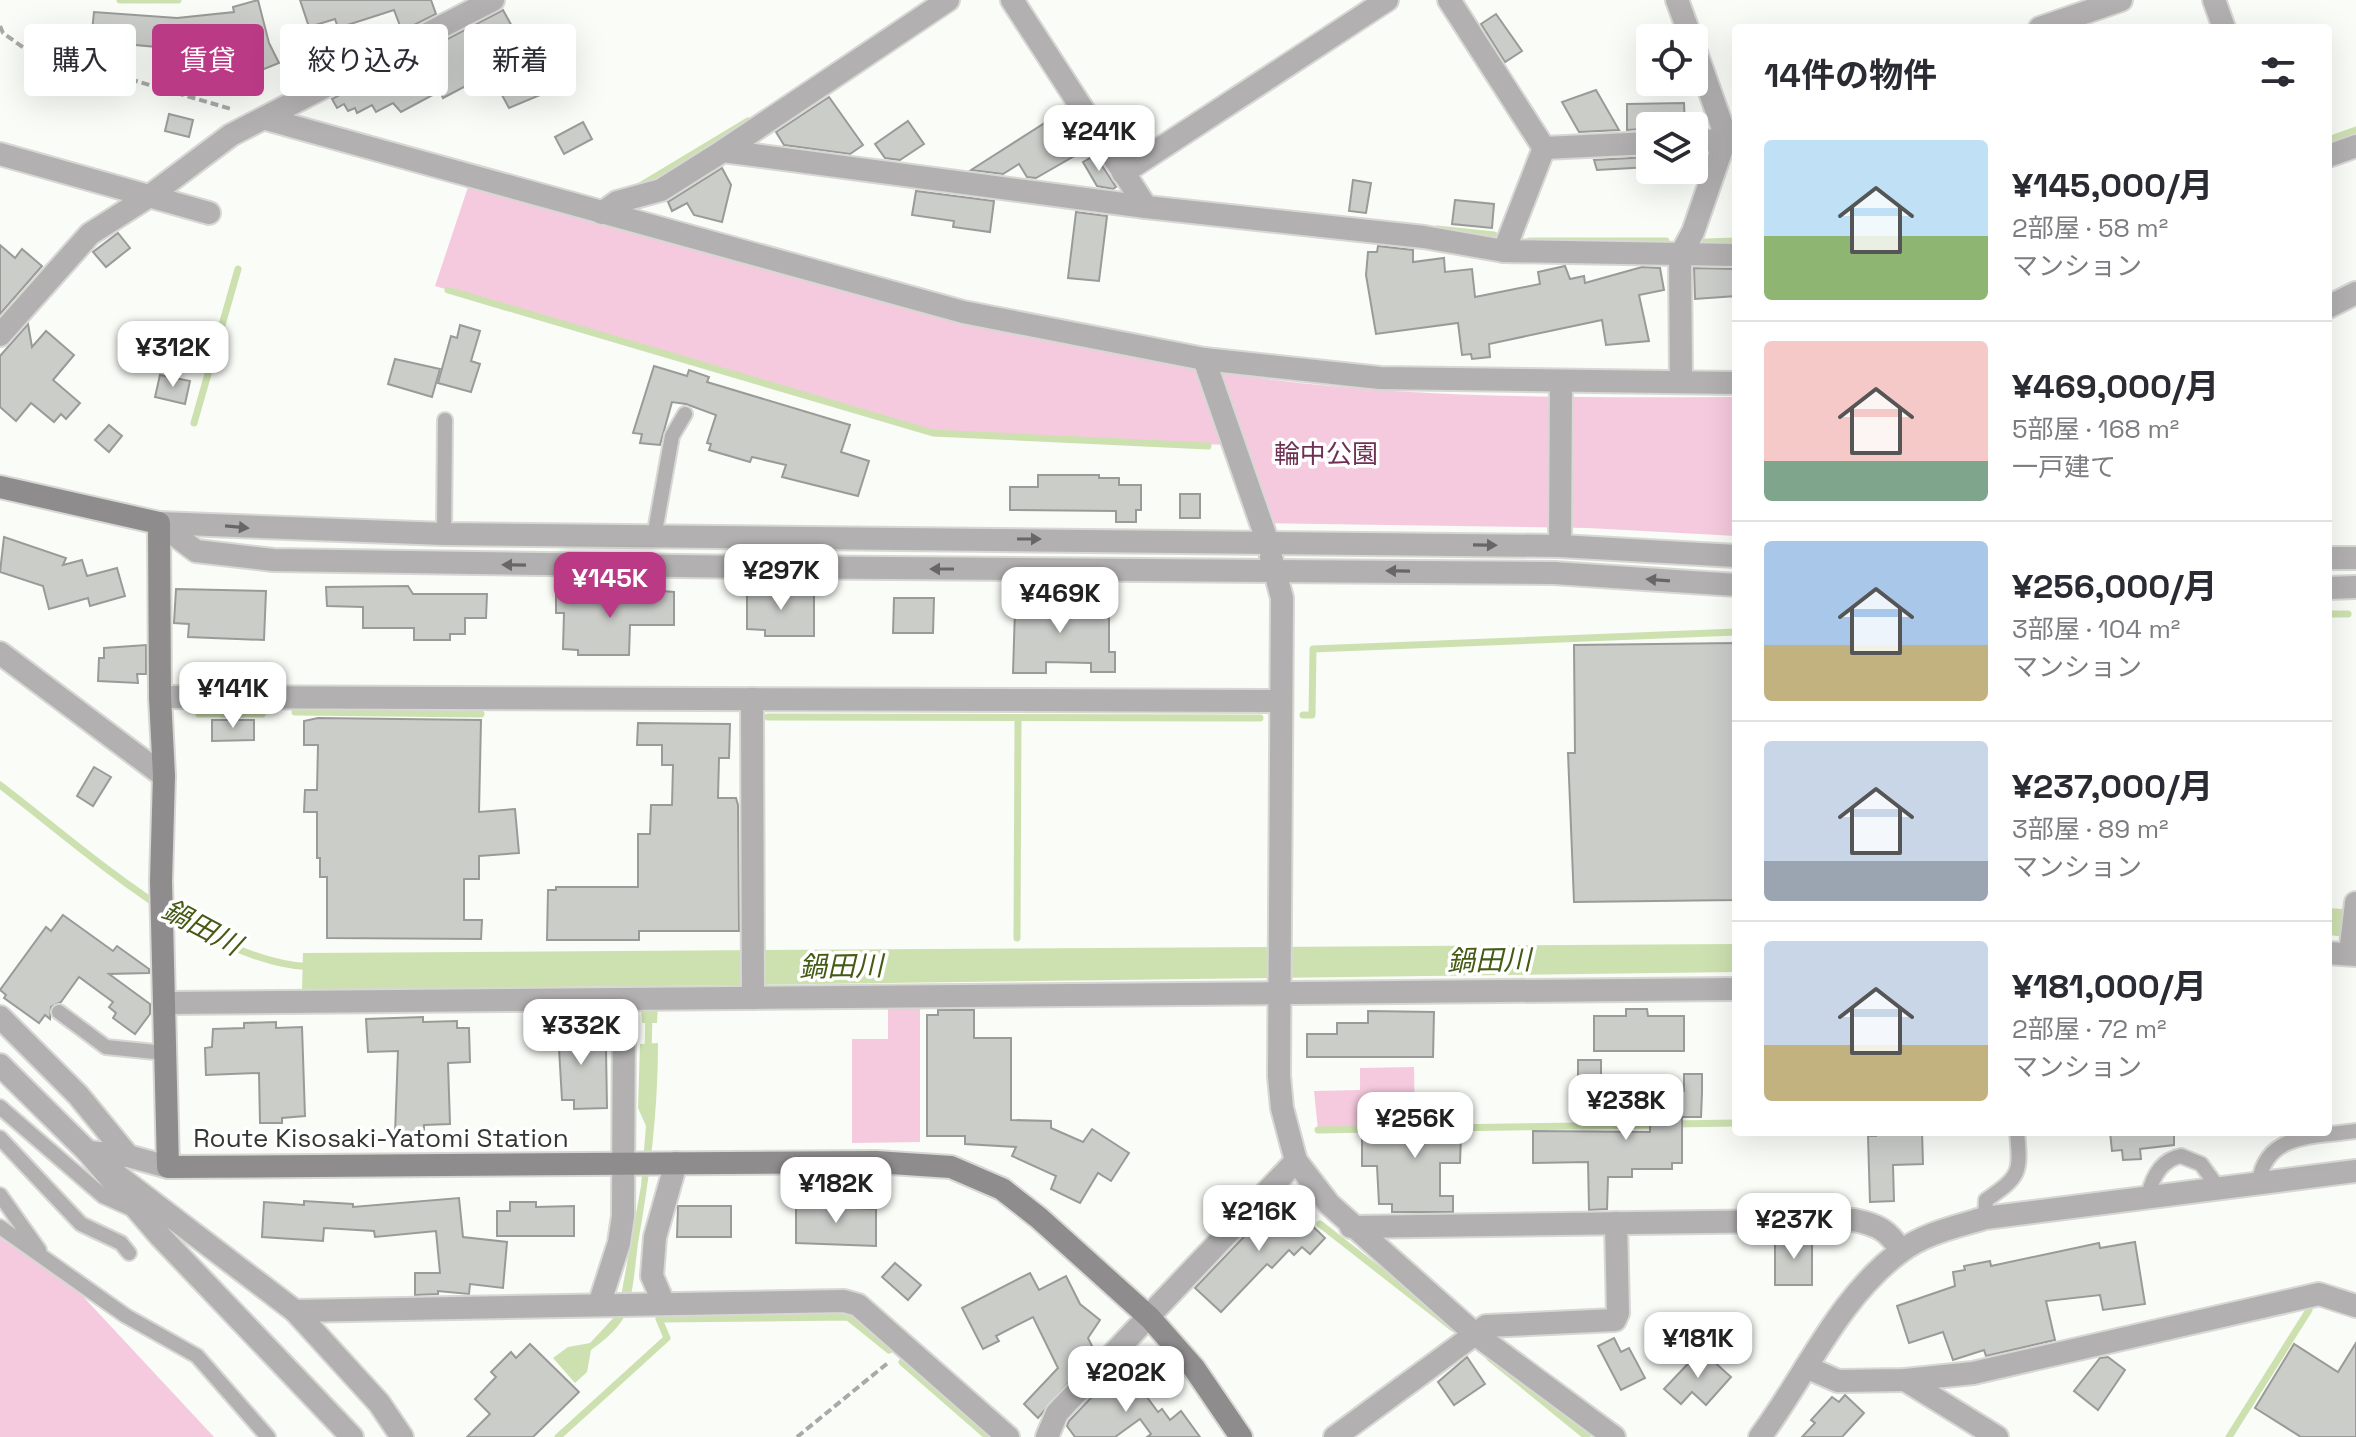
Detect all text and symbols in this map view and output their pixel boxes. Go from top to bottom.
chip: 購入 [24,24,136,96]
chip: 賃貸 [152,24,264,96]
chip: 絞り込み [280,24,448,96]
chip: 新着 [464,24,576,96]
map controls [1636,24,1708,184]
button: locate [1636,24,1708,96]
icon: filters [2256,50,2300,94]
text: 14件の物件 [1764,54,1937,97]
pin: ¥241K [1043,105,1155,173]
button: layers [1636,112,1708,184]
text: ¥241K [1062,114,1136,148]
text: ¥145,000/月 [2012,164,2213,207]
icon: home [1828,172,1924,268]
text: 2部屋 · 58 m² [2012,211,2168,245]
text: マンション [2012,249,2142,283]
pin: ¥312K [117,321,229,389]
text: ¥312K [136,330,210,364]
text: ¥469,000/月 [2012,365,2219,408]
icon: home [1828,373,1924,469]
text: 5部屋 · 168 m² [2012,412,2179,446]
park label: 輪中公園 [1274,437,1378,471]
text: 一戸建て [2012,450,2116,484]
one-way arrow [225,520,250,533]
one-way arrow [1017,533,1042,545]
one-way arrow [1473,538,1498,551]
pin: ¥297K [725,544,837,612]
pin: ¥145K [554,552,666,620]
text: ¥297K [742,553,820,587]
one-way arrow [501,559,526,571]
text: ¥145K [572,561,648,595]
one-way arrow [929,563,954,575]
one-way arrow [1385,565,1410,577]
text: ¥256,000/月 [2012,565,2218,608]
pin: ¥469K [1004,567,1116,635]
one-way arrow [1645,573,1670,586]
icon: home [1828,573,1924,669]
text: ¥469K [1019,576,1101,610]
text: 3部屋 · 104 m² [2012,612,2180,646]
text: マンション [2012,650,2142,684]
pin: ¥141K [177,662,289,730]
text: ¥141K [197,671,269,705]
text: ¥237,000/月 [2012,765,2213,808]
icon: home [1828,773,1924,869]
text: 3部屋 · 89 m² [2012,812,2169,846]
text: マンション [2012,850,2142,884]
water label: 鍋田川 [156,891,250,964]
water label: 鍋田川 [1447,941,1534,979]
water label: 鍋田川 [799,947,886,985]
text: ¥181,000/月 [2012,965,2207,1008]
icon: home [1828,973,1924,1069]
pin: ¥332K [525,999,637,1067]
text: ¥332K [541,1008,621,1042]
text: 2部屋 · 72 m² [2012,1012,2167,1046]
text: マンション [2012,1050,2142,1084]
pin: ¥238K [1570,1074,1682,1142]
text: ¥238K [1586,1083,1666,1117]
pin: ¥256K [1359,1092,1471,1160]
text: ¥256K [1375,1101,1455,1135]
street label: Route Kisosaki-Yatomi Station [193,1121,569,1155]
pin: ¥182K [780,1157,892,1225]
text: ¥182K [798,1166,874,1200]
pin: ¥216K [1203,1185,1315,1253]
pin: ¥237K [1738,1193,1850,1261]
text: ¥216K [1221,1194,1297,1228]
text: ¥237K [1755,1202,1833,1236]
pin: ¥181K [1642,1312,1754,1380]
text: ¥181K [1662,1321,1734,1355]
pin: ¥202K [1070,1346,1182,1414]
text: ¥202K [1086,1355,1166,1389]

